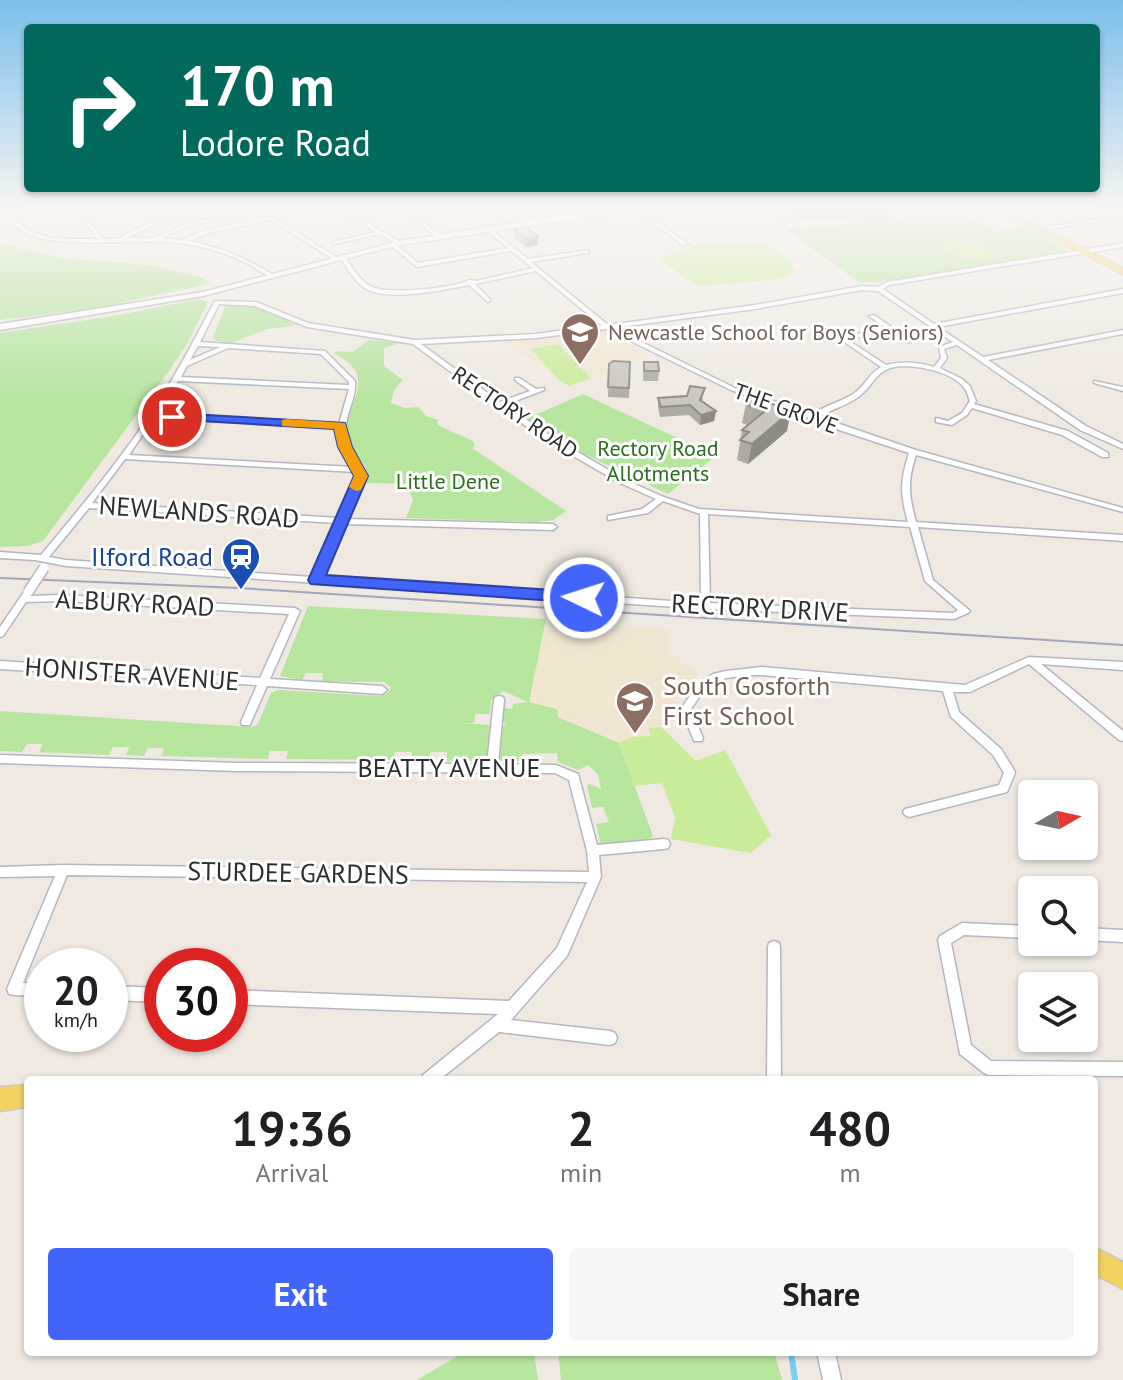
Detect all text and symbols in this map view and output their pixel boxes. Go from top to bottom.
text: 170 m [180,49,335,121]
icon: right [48,56,152,160]
text: Lodore Road [180,119,371,166]
school or university icon: Newcastle School for Boys (Seniors) [559,311,601,366]
place label: Newcastle School for Boys (Seniors) [608,318,944,346]
street label: RECTORY ROAD [447,359,583,465]
street label: THE GROVE [730,376,842,440]
pin [138,383,206,451]
icon: arrive [150,395,194,439]
park label: Rectory Road Allotments [597,434,719,487]
park label: Little Dene [396,467,500,495]
street label: NEWLANDS ROAD [98,488,300,535]
station icon: Ilford Road [220,536,262,591]
place label: Ilford Road [91,540,213,573]
position arrow [542,556,626,640]
street label: ALBURY ROAD [55,582,215,623]
street label: RECTORY DRIVE [670,586,850,629]
street label: HONISTER AVENUE [24,650,241,697]
place label: South Gosforth First School [663,669,830,732]
school or university icon: South Gosforth First School [614,680,656,735]
street label: BEATTY AVENUE [358,751,540,784]
north arrow [1018,780,1098,860]
map controls [1018,780,1098,1052]
street label: STURDEE GARDENS [187,854,409,891]
button: search [1018,876,1098,956]
speed limit sign: 30 [144,948,248,1052]
text: 20 [53,964,99,1016]
button: layers [1018,972,1098,1052]
text: km/h [54,1007,98,1033]
text: 19:36 [231,1097,353,1159]
text: 2 [567,1097,595,1159]
text: 480 [809,1097,891,1159]
text: Arrival [256,1156,328,1189]
text: min [560,1156,602,1189]
text: m [840,1156,861,1189]
button: Exit [48,1248,553,1340]
button: Share [569,1248,1074,1340]

